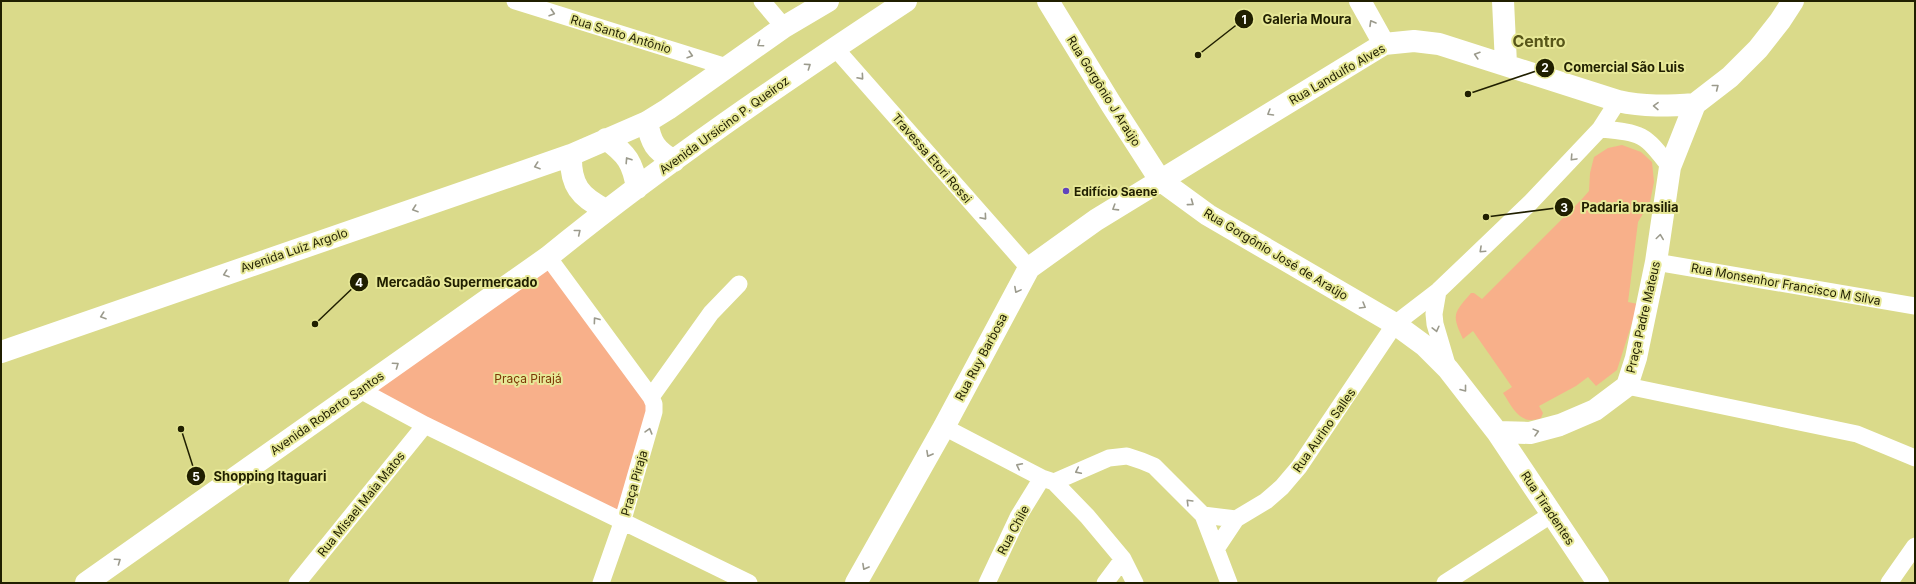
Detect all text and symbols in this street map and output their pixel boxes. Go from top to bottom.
callout: Galeria Moura [1234,7,1359,32]
one-way arrow [549,8,556,17]
text: Galeria Moura [1263,11,1351,27]
street label: Rua Santo Antônio [569,12,673,56]
text: 1 [1241,12,1247,27]
one-way arrow [1369,20,1376,27]
district label: Centro [1512,31,1566,51]
street label: Rua Gorgônio J Araújo [1064,33,1144,149]
one-way arrow [757,39,764,46]
street label: Rua Landulfo Alves [1286,40,1388,108]
one-way arrow [686,50,693,59]
one-way arrow [1474,52,1481,60]
callout: Comercial São Luis [1535,55,1692,80]
text: Comercial São Luis [1564,59,1684,75]
text: 2 [1541,60,1549,75]
one-way arrow [804,64,811,71]
one-way arrow [856,72,864,80]
street label: Avenida Ursicino P. Queiroz [656,73,792,177]
one-way arrow [1712,85,1719,92]
one-way arrow [1653,101,1659,110]
one-way arrow [1267,108,1274,116]
street label: Travessa Etori Rossi [889,110,975,206]
one-way arrow [1570,153,1578,161]
one-way arrow [625,157,632,164]
one-way arrow [534,162,541,170]
place label: Edifício Saene [1074,184,1157,199]
marker: Edifício Saene [1061,186,1071,196]
callout: Padaria brasilia [1554,195,1687,220]
one-way arrow [1187,198,1194,205]
text: Padaria brasilia [1581,199,1679,215]
text: 3 [1560,200,1568,215]
one-way arrow [1112,203,1119,211]
one-way arrow [411,204,418,212]
street label: Rua Gorgônio José de Araújo [1201,205,1351,303]
one-way arrow [979,212,986,219]
street label: Avenida Luiz Argolo [238,225,350,275]
one-way arrow [574,230,581,237]
one-way arrow [1655,234,1664,240]
one-way arrow [1479,245,1486,252]
street label: Praça Padre Mateus [1623,260,1663,374]
street label: Rua Monsenhor Francisco M Silva [1690,260,1882,308]
one-way arrow [222,269,229,278]
callout: Mercadão Supermercado [349,270,546,295]
text: Mercadão Supermercado [377,274,538,290]
text: 4 [355,275,363,290]
one-way arrow [1014,286,1022,293]
one-way arrow [1359,301,1366,308]
street label: Rua Ruy Barbosa [952,311,1010,403]
one-way arrow [99,312,106,320]
one-way arrow [594,318,601,325]
one-way arrow [1432,326,1440,333]
one-way arrow [392,363,399,370]
street label: Avenida Roberto Santos [267,368,387,458]
park label: Praça Pirajá [494,371,562,386]
one-way arrow [1459,384,1466,391]
street label: Rua Aurino Salles [1289,385,1359,475]
one-way arrow [644,428,653,435]
one-way arrow [1533,428,1539,436]
street label: Praça Piraja [617,448,651,518]
street label: Rua Misael Maia Matos [314,449,408,559]
one-way arrow [926,450,933,457]
one-way arrow [1016,463,1023,470]
callout: Shopping Itaguari [186,464,335,489]
one-way arrow [1075,466,1083,474]
text: Shopping Itaguari [214,468,326,484]
street label: Rua Tiradentes [1518,468,1578,548]
text: 5 [192,469,200,484]
one-way arrow [1186,499,1194,507]
street label: Rua Chile [994,503,1032,557]
one-way arrow [114,559,121,566]
one-way arrow [862,563,870,570]

